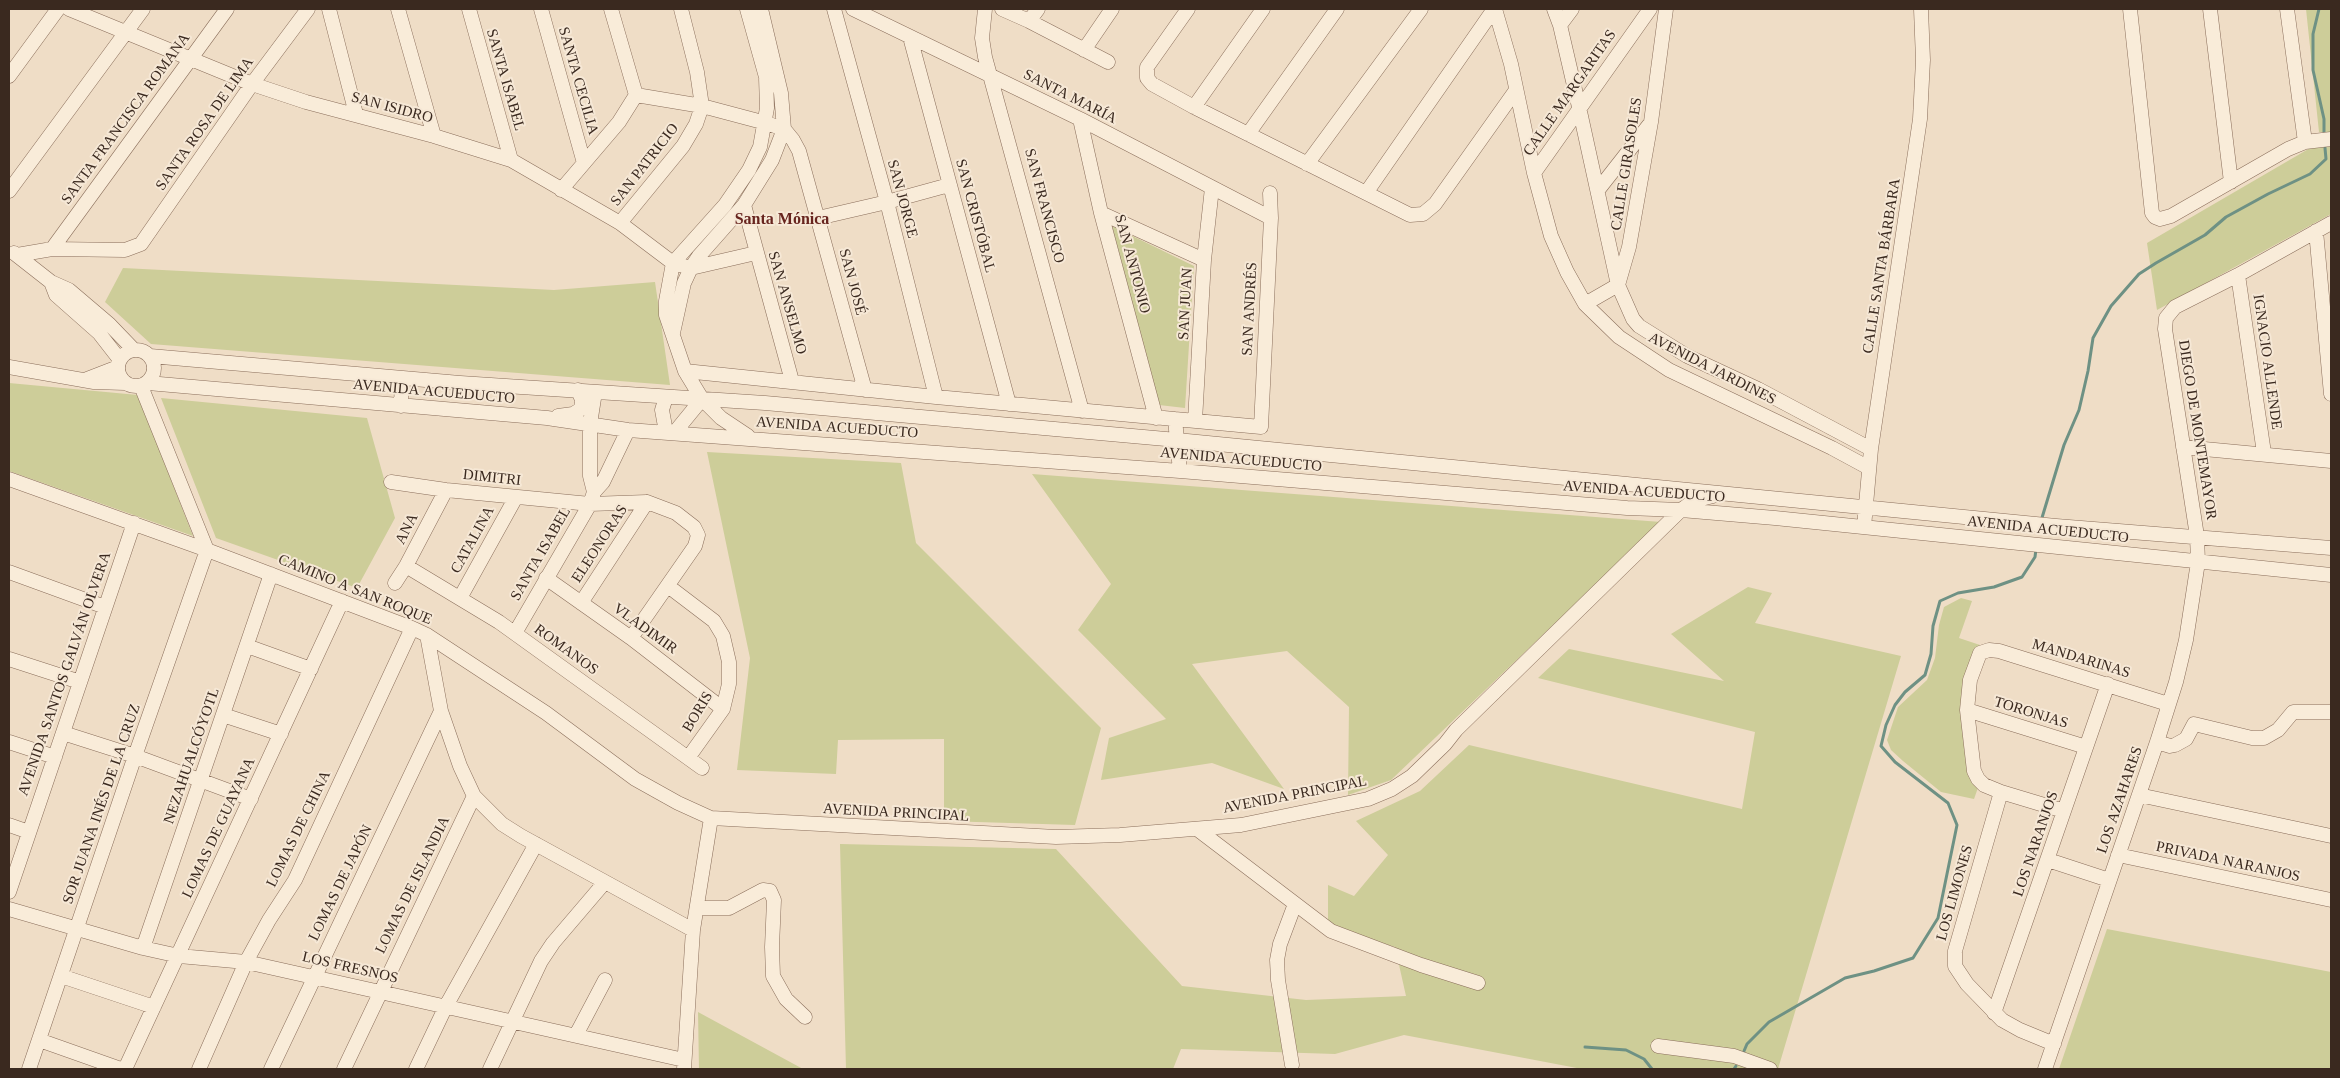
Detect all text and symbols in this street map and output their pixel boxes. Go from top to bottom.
street label: SANTA CECILIA [554,25,602,137]
street label: CALLE MARGARITAS [1520,26,1620,160]
street label: SANTA ISABEL [482,27,528,133]
street label: SANTA FRANCISCA ROMANA [58,30,194,208]
street label: SANTA ROSA DE LIMA [152,54,258,194]
street label: SANTA MARÍA [1020,66,1120,128]
street label: SAN ISIDRO [349,88,435,128]
street label: CALLE GIRASOLES [1608,96,1646,232]
street label: SAN PATRICIO [607,120,683,210]
street label: SAN FRANCISCO [1020,147,1068,265]
street label: SAN CRISTÓBAL [951,157,999,275]
street label: SAN JORGE [883,158,921,240]
street label: CALLE SANTA BÁRBARA [1859,177,1905,355]
district label: Santa Mónica [735,210,829,230]
street label: SAN ANTONIO [1110,213,1154,315]
street label: SAN JOSÉ [835,247,869,317]
street label: SAN ANSELMO [764,249,810,357]
street label: SAN ANDRÉS [1239,262,1261,356]
street label: SAN JUAN [1175,268,1197,340]
street label: IGNACIO ALLENDE [2249,293,2285,431]
street label: AVENIDA JARDINES [1645,329,1779,409]
street label: DIEGO DE MONTEMAYOR [2174,339,2220,521]
street label: AVENIDA ACUEDUCTO [352,376,516,408]
street label: AVENIDA ACUEDUCTO [755,413,919,443]
street label: AVENIDA ACUEDUCTO [1159,444,1323,476]
street label: DIMITRI [462,466,522,490]
street label: AVENIDA ACUEDUCTO [1562,477,1726,507]
street label: ELEONORAS [568,502,632,586]
street label: CATALINA [447,503,499,577]
street label: SANTA ISABEL [507,504,575,604]
street label: ANA [392,510,422,548]
street label: AVENIDA ACUEDUCTO [1966,513,2130,547]
street label: AVENIDA SANTOS GALVÁN OLVERA [15,550,115,798]
street label: CAMINO A SAN ROQUE [275,551,435,629]
street label: VLADIMIR [609,600,681,658]
street label: ROMANOS [530,621,602,679]
street label: MANDARINAS [2030,636,2132,682]
street label: NEZAHUALCÓYOTL [160,686,224,826]
street label: BORIS [679,688,717,736]
street label: TORONJAS [1992,693,2070,733]
street label: SOR JUANA INÉS DE LA CRUZ [59,702,145,906]
street label: LOS AZAHARES [2093,744,2147,856]
street label: LOMAS DE GUAYANA [179,755,259,901]
street label: LOMAS DE CHINA [263,768,335,890]
street label: AVENIDA PRINCIPAL [1221,772,1369,818]
street label: LOS NARANJOS [2010,789,2062,899]
street label: AVENIDA PRINCIPAL [822,800,970,826]
street label: LOMAS DE ISLANDIA [372,813,454,957]
street label: LOMAS DE JAPÓN [305,822,377,944]
street label: PRIVADA NARANJOS [2154,838,2302,886]
street label: LOS LIMONES [1933,843,1977,943]
street label: LOS FRESNOS [300,948,400,988]

